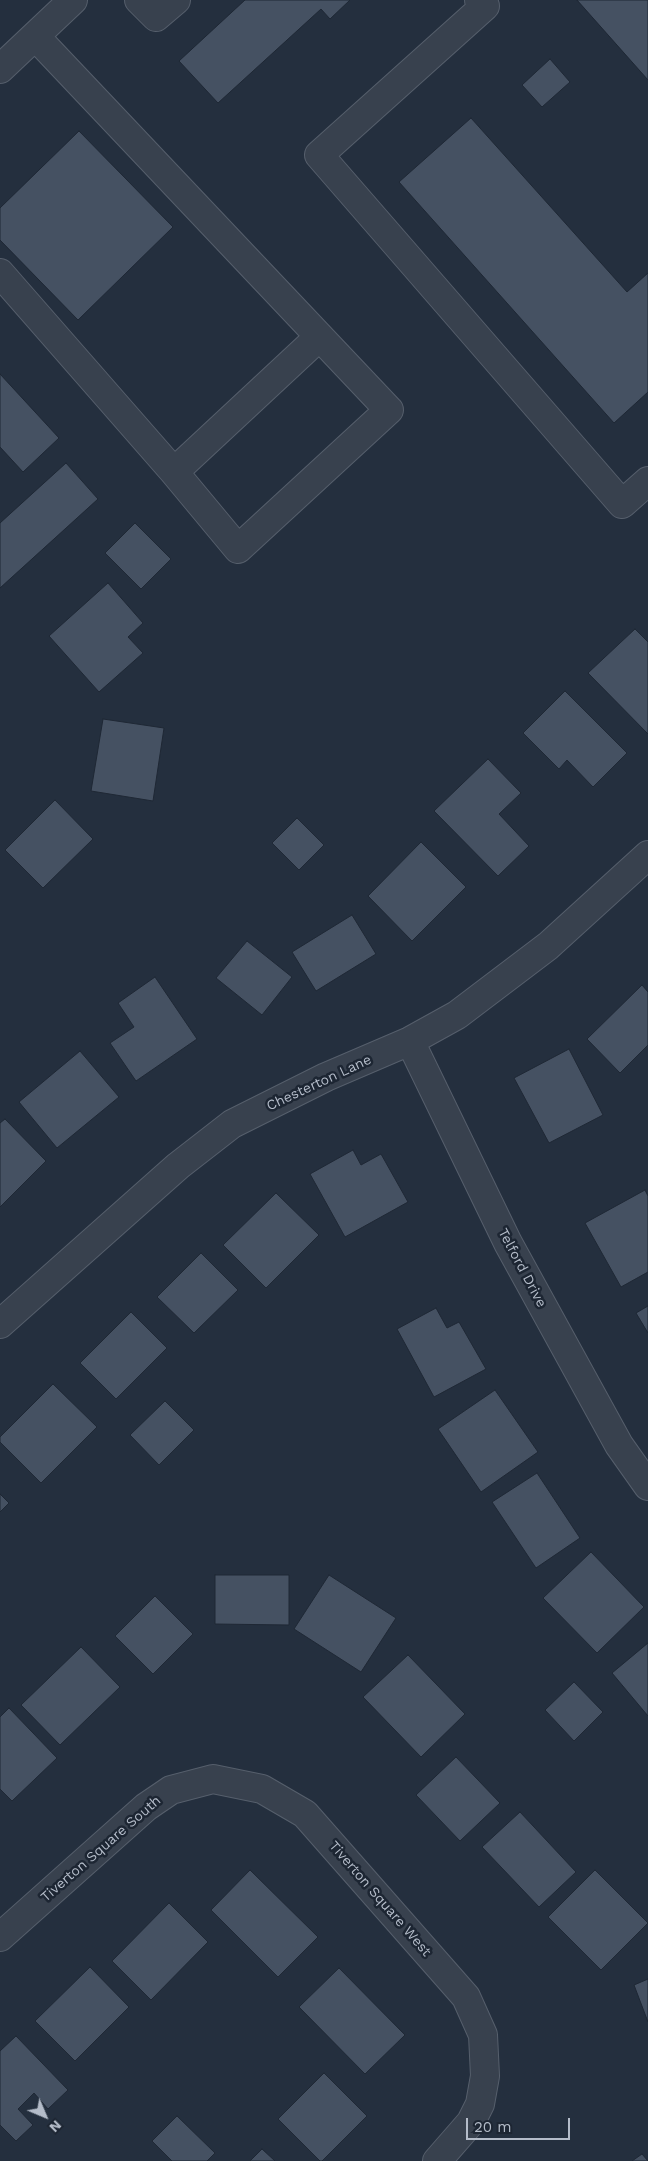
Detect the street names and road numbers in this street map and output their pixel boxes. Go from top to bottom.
street label: Chesterton Lane [264,1051,374,1115]
street label: Telford Drive [494,1226,550,1310]
street label: Tiverton Square South [38,1792,164,1906]
street label: Tiverton Square West [325,1838,435,1960]

